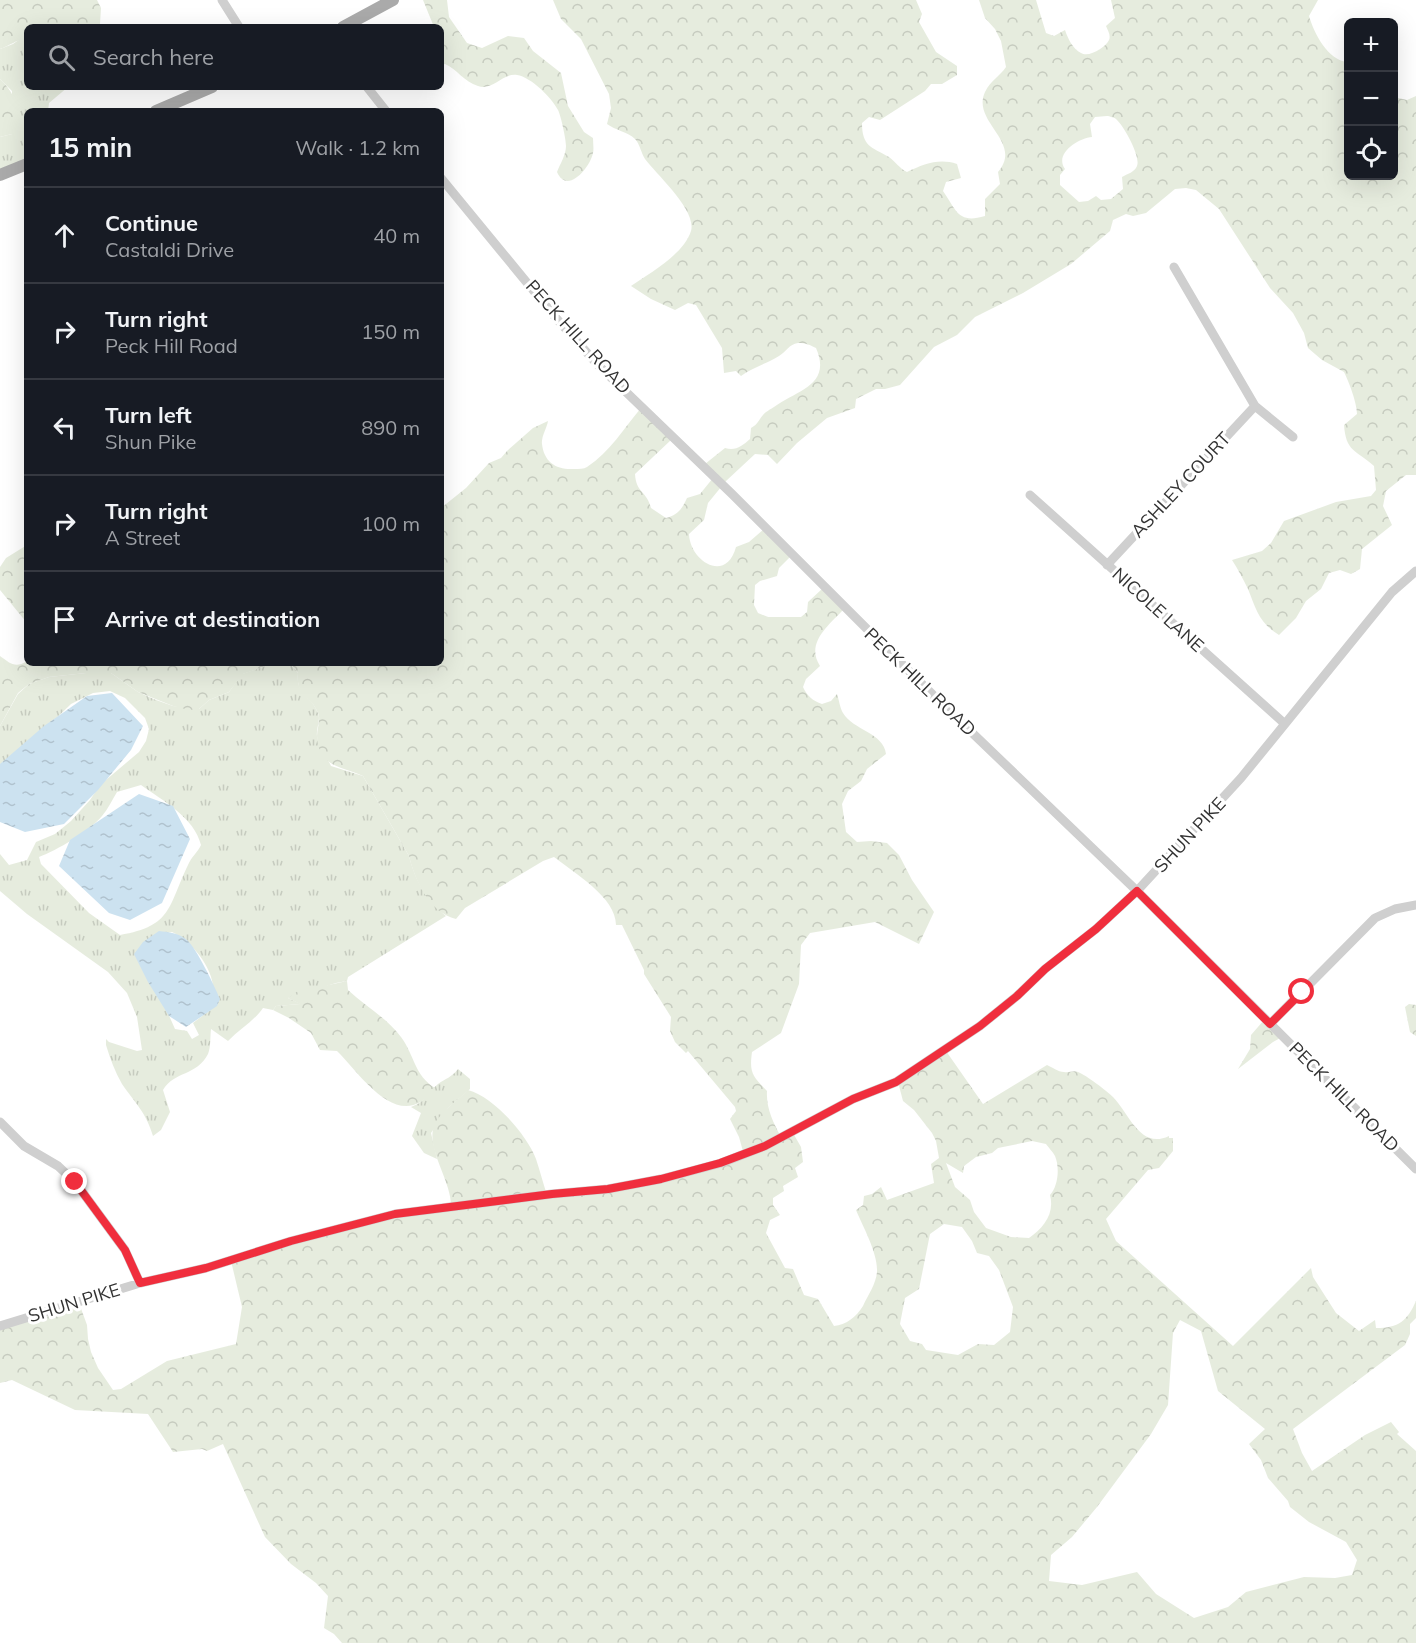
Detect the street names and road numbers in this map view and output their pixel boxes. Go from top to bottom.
street label: PECK HILL ROAD [521,275,636,399]
street label: ASHLEY COURT [1126,427,1235,542]
street label: NICOLE LANE [1108,562,1209,657]
street label: PECK HILL ROAD [860,623,981,741]
street label: SHUN PIKE [1149,792,1230,877]
street label: PECK HILL ROAD [1285,1037,1404,1156]
street label: SHUN PIKE [25,1278,122,1327]

